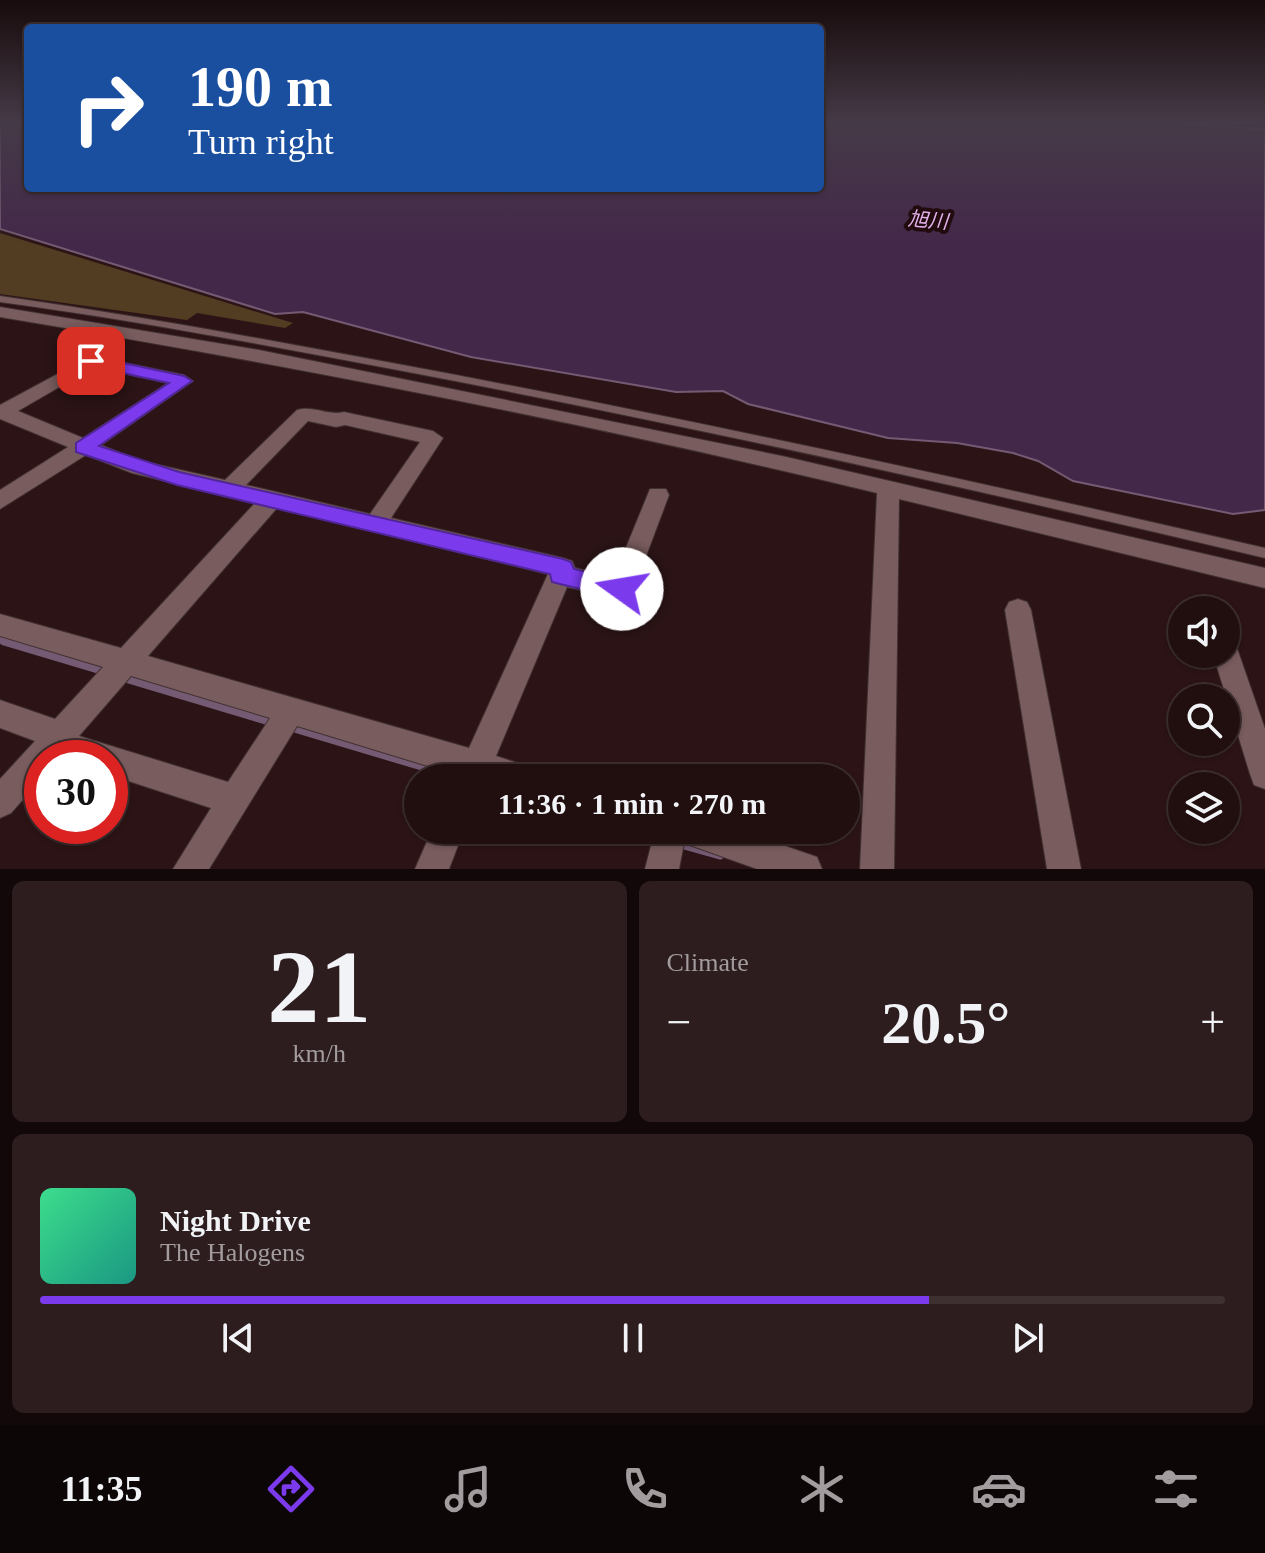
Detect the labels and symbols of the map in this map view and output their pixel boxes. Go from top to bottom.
water label: 旭川 [907,207,951,233]
pin [57,327,125,395]
position arrow [580,547,664,631]
speed limit sign: 30 [24,740,128,844]

